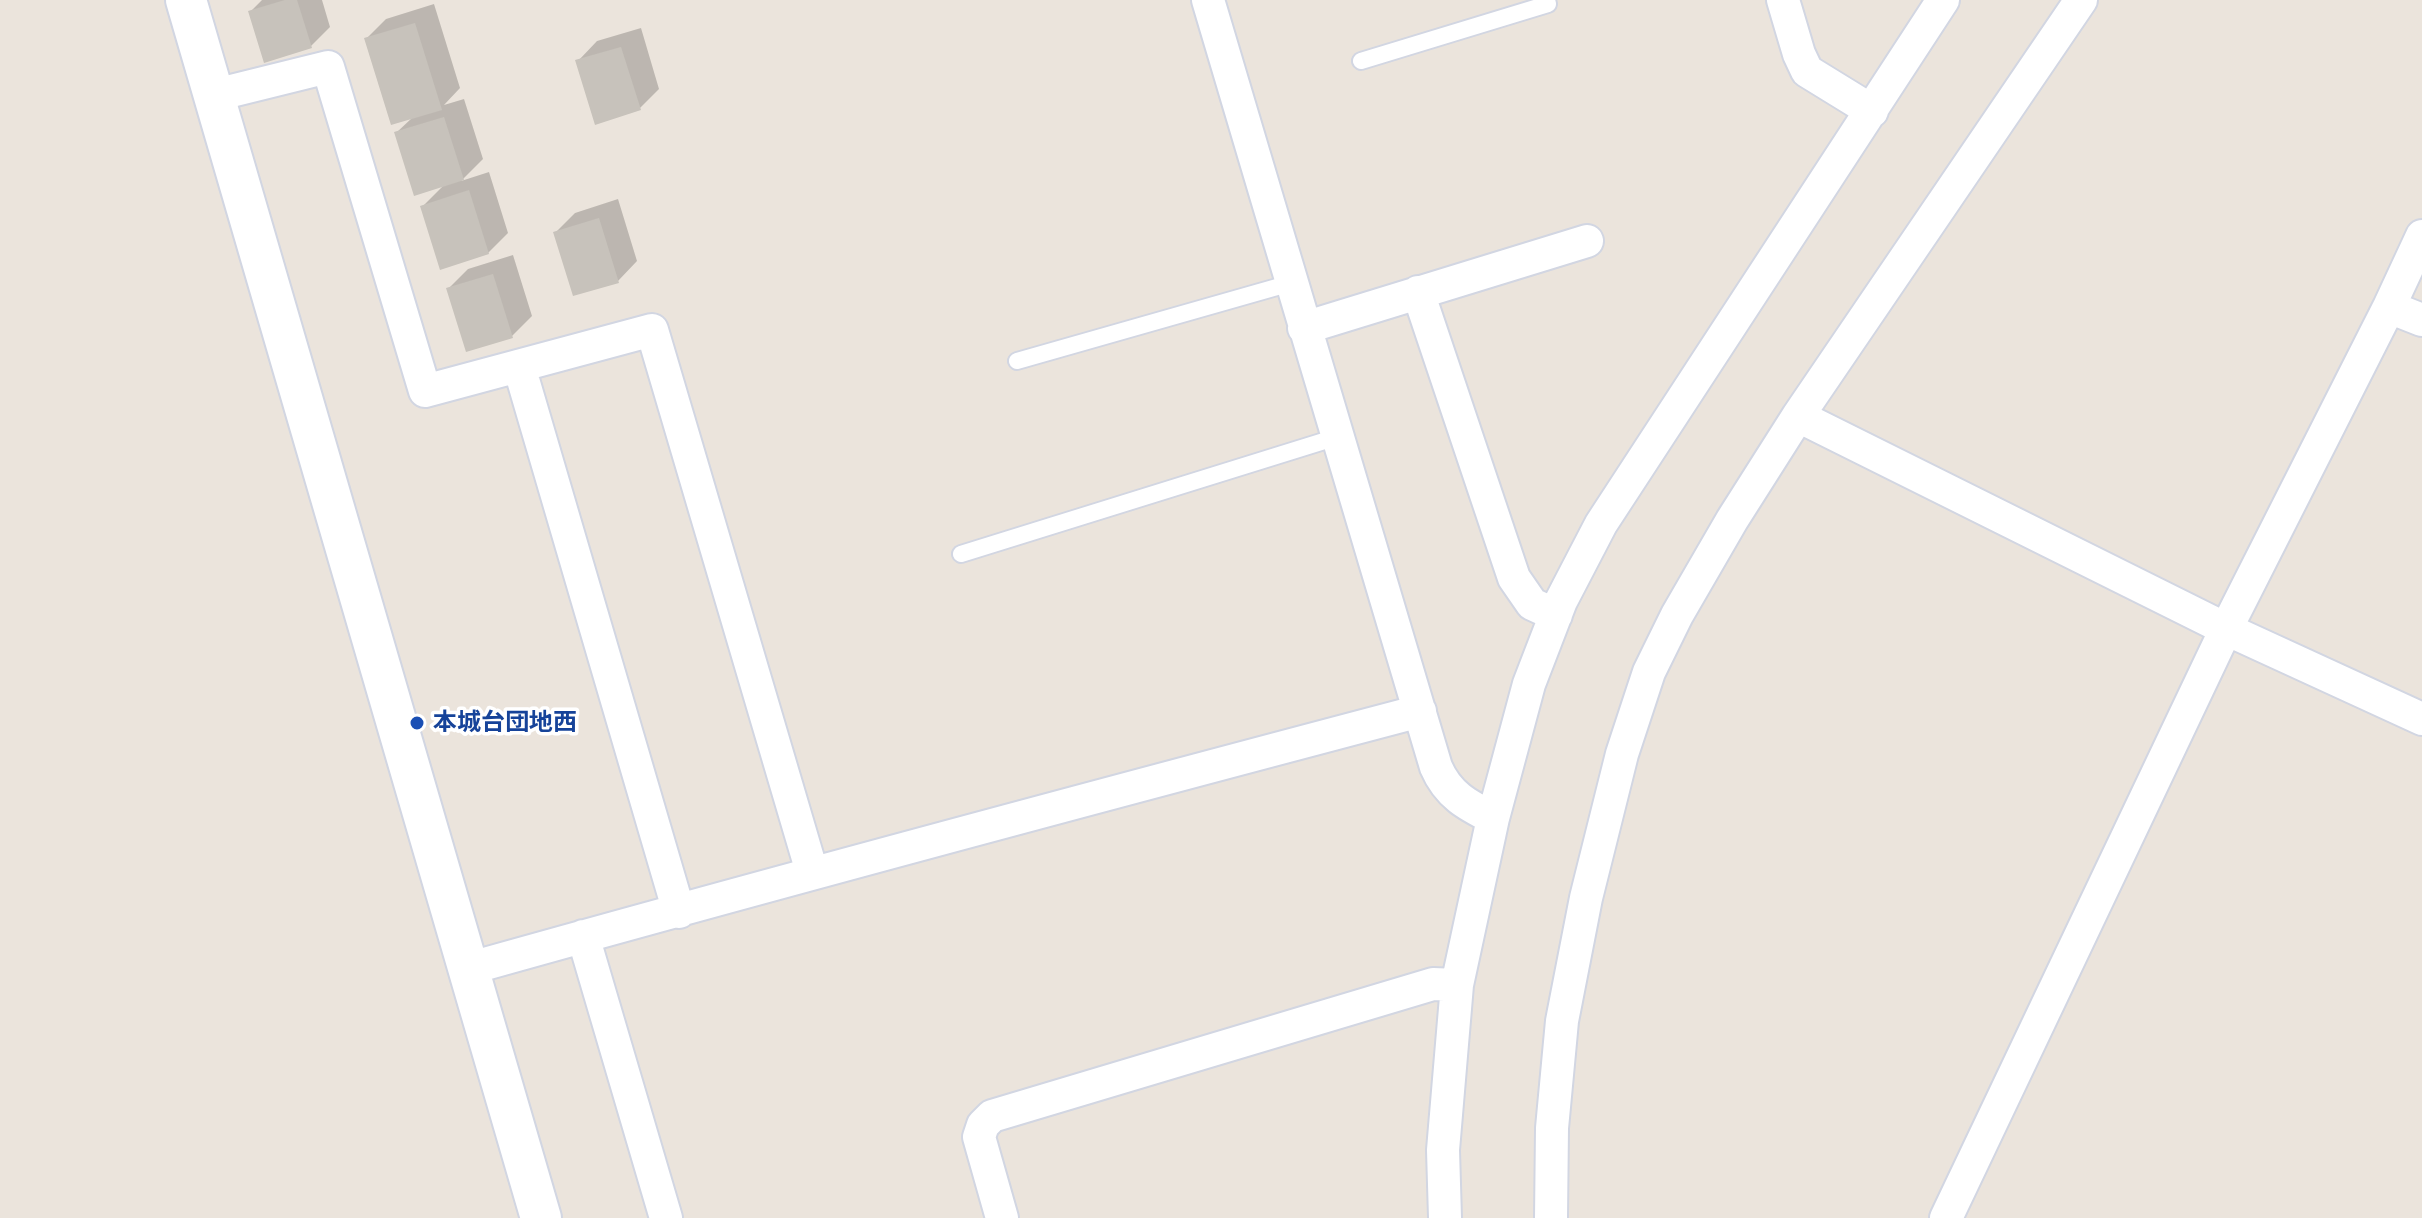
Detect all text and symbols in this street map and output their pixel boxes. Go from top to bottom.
place label: 本城台団地西 [433,709,577,737]
marker: 本城台団地西 [408,714,426,732]

